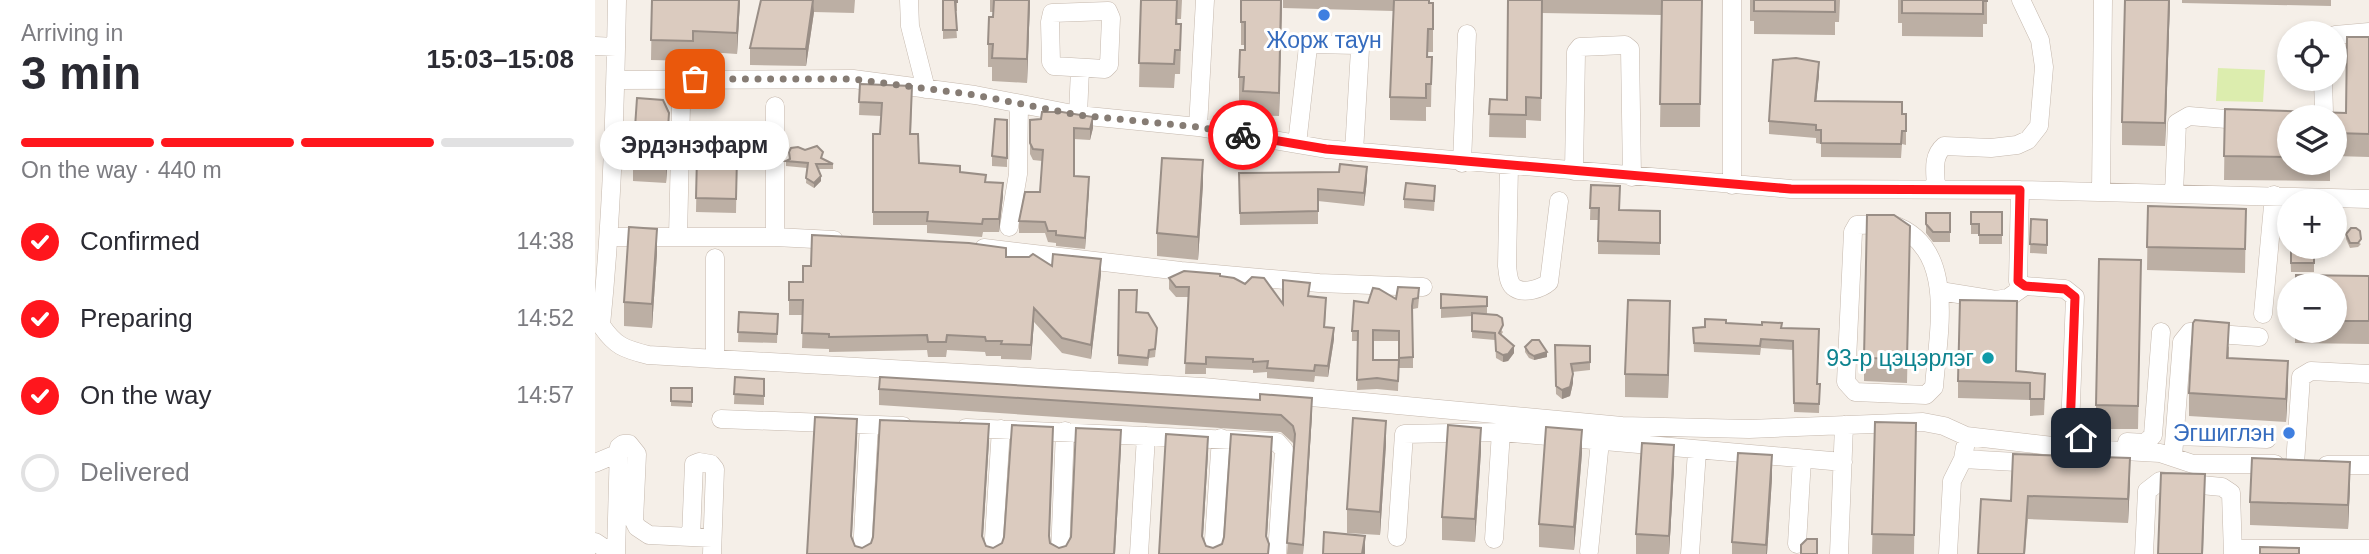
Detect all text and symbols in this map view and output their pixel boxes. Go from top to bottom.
marker: Жорж таун [1316,7,1332,23]
text: Arriving in [21,20,123,46]
map controls [2277,21,2347,343]
button: locate [2277,21,2347,91]
place label: Жорж таун [1266,27,1382,53]
text: 15:03–15:08 [427,44,574,74]
text: 3 min [21,47,141,99]
pin [665,49,725,109]
icon: bag [676,60,714,98]
courier [1208,100,1278,170]
button: layers [2277,105,2347,175]
icon: bike [1224,116,1262,154]
callout: Эрдэнэфарм [601,121,789,170]
text: Эрдэнэфарм [621,132,768,158]
text: On the way · 440 m [21,157,222,183]
button: + [2277,189,2347,259]
icon: check [21,223,59,261]
text: Confirmed [80,226,200,256]
text: 14:38 [516,228,574,254]
button: − [2277,273,2347,343]
icon: check [21,300,59,338]
text: Preparing [80,303,193,333]
text: 14:52 [516,305,574,331]
place label: 93-р цэцэрлэг [1826,345,1974,371]
marker: 93-р цэцэрлэг [1980,350,1996,366]
icon: check [21,377,59,415]
text: On the way [80,380,212,410]
text: 14:57 [516,382,574,408]
pin [2051,408,2111,468]
icon: home [2062,419,2100,457]
place label: Эгшиглэн [2173,420,2275,446]
marker: Эгшиглэн [2281,425,2297,441]
text: Delivered [80,457,190,487]

